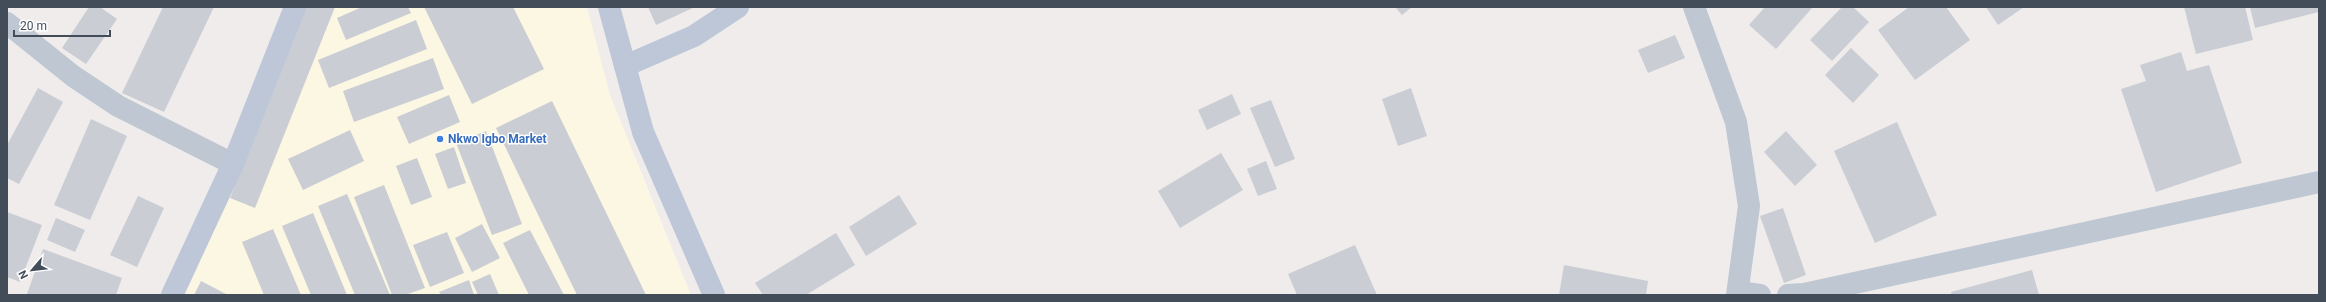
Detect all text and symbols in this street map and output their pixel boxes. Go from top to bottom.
scale bar [14,12,110,38]
text: 20 m [20,19,47,33]
place label: Nkwo Igbo Market [448,132,546,146]
marker: Nkwo Igbo Market [435,134,445,144]
north arrow [12,250,52,290]
text: N [16,268,31,281]

